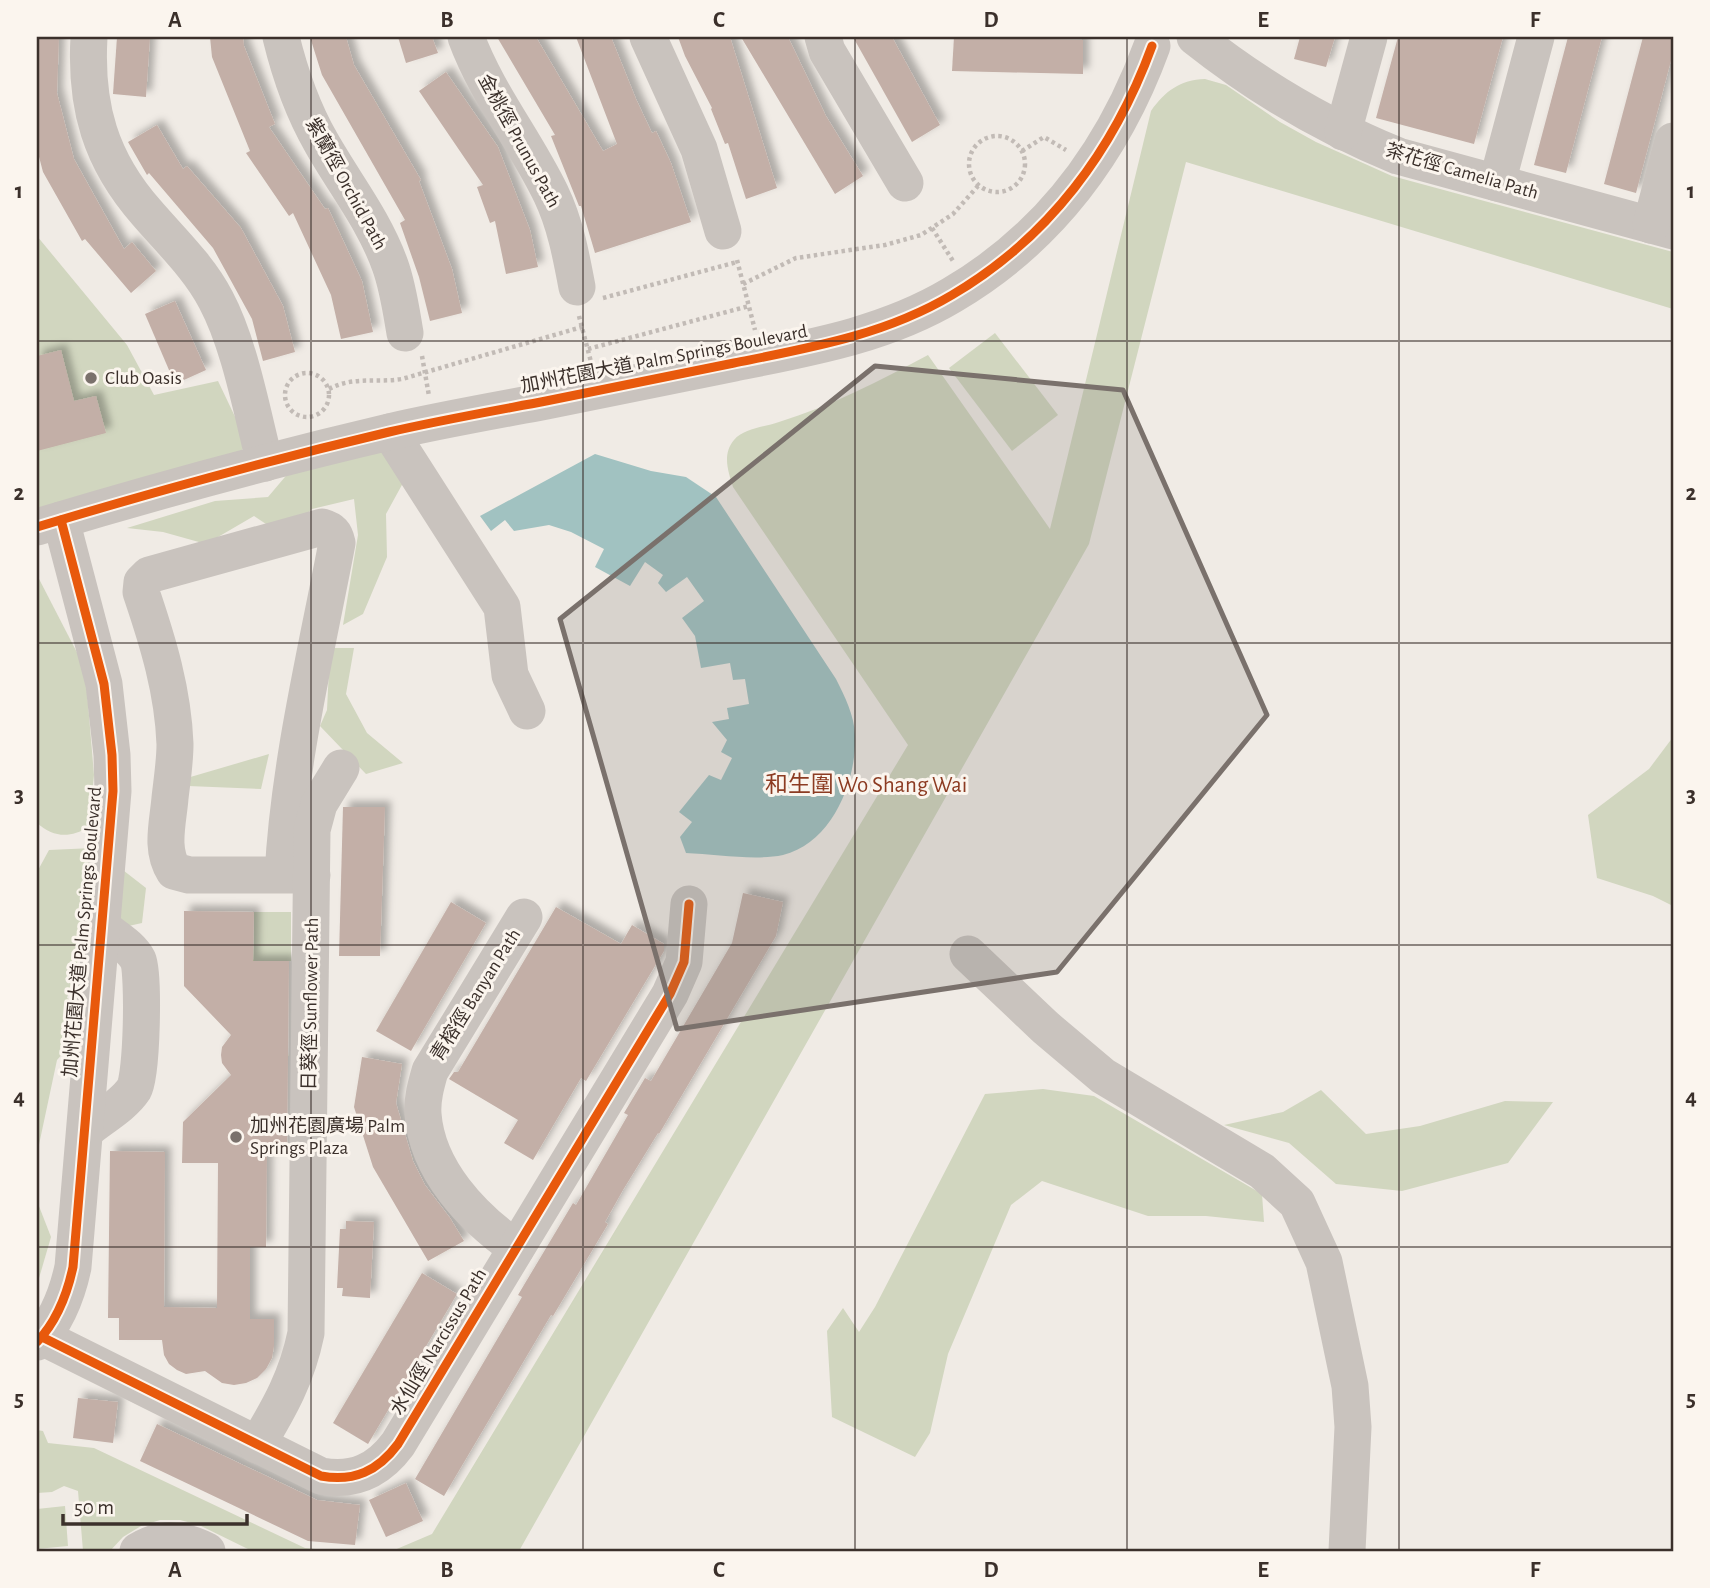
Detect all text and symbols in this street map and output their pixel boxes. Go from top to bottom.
text: A [168,9,182,32]
text: B [440,9,454,32]
text: C [713,9,725,32]
text: D [983,9,999,32]
text: E [1257,9,1269,32]
text: F [1530,9,1541,32]
street label: 金桃徑 Prunus Path [475,70,565,211]
street label: 紫蘭徑 Orchid Path [302,114,392,253]
street label: 茶花徑 Camelia Path [1384,140,1541,203]
text: 1 [15,180,23,203]
text: 1 [1687,180,1695,203]
street label: 加州花園大道 Palm Springs Boulevard [519,321,809,396]
place label: Club Oasis [105,369,182,388]
marker: Club Oasis [83,370,99,386]
text: 2 [14,482,25,505]
text: 2 [1686,482,1697,505]
district label: 和生圍 Wo Shang Wai [765,772,967,797]
text: 3 [14,784,24,807]
text: 3 [1686,784,1696,807]
street label: 加州花園大道 Palm Springs Boulevard [60,786,105,1078]
street label: 日葵徑 Sunflower Path [298,917,322,1091]
street label: 青榕徑 Banyan Path [426,925,524,1064]
text: 4 [13,1086,25,1109]
text: 4 [1685,1086,1697,1109]
place label: 加州花園廣場 Palm Springs Plaza [250,1116,405,1158]
marker: 加州花園廣場 Palm Springs Plaza [228,1129,244,1145]
street label: 水仙徑 Narcissus Path [387,1265,490,1419]
text: 5 [14,1388,24,1411]
text: 5 [1686,1388,1696,1411]
scale bar [63,1483,247,1527]
text: 50 m [74,1497,114,1518]
text: A [168,1559,182,1582]
text: B [440,1559,454,1582]
text: C [713,1559,725,1582]
text: D [983,1559,999,1582]
text: E [1257,1559,1269,1582]
text: F [1530,1559,1541,1582]

